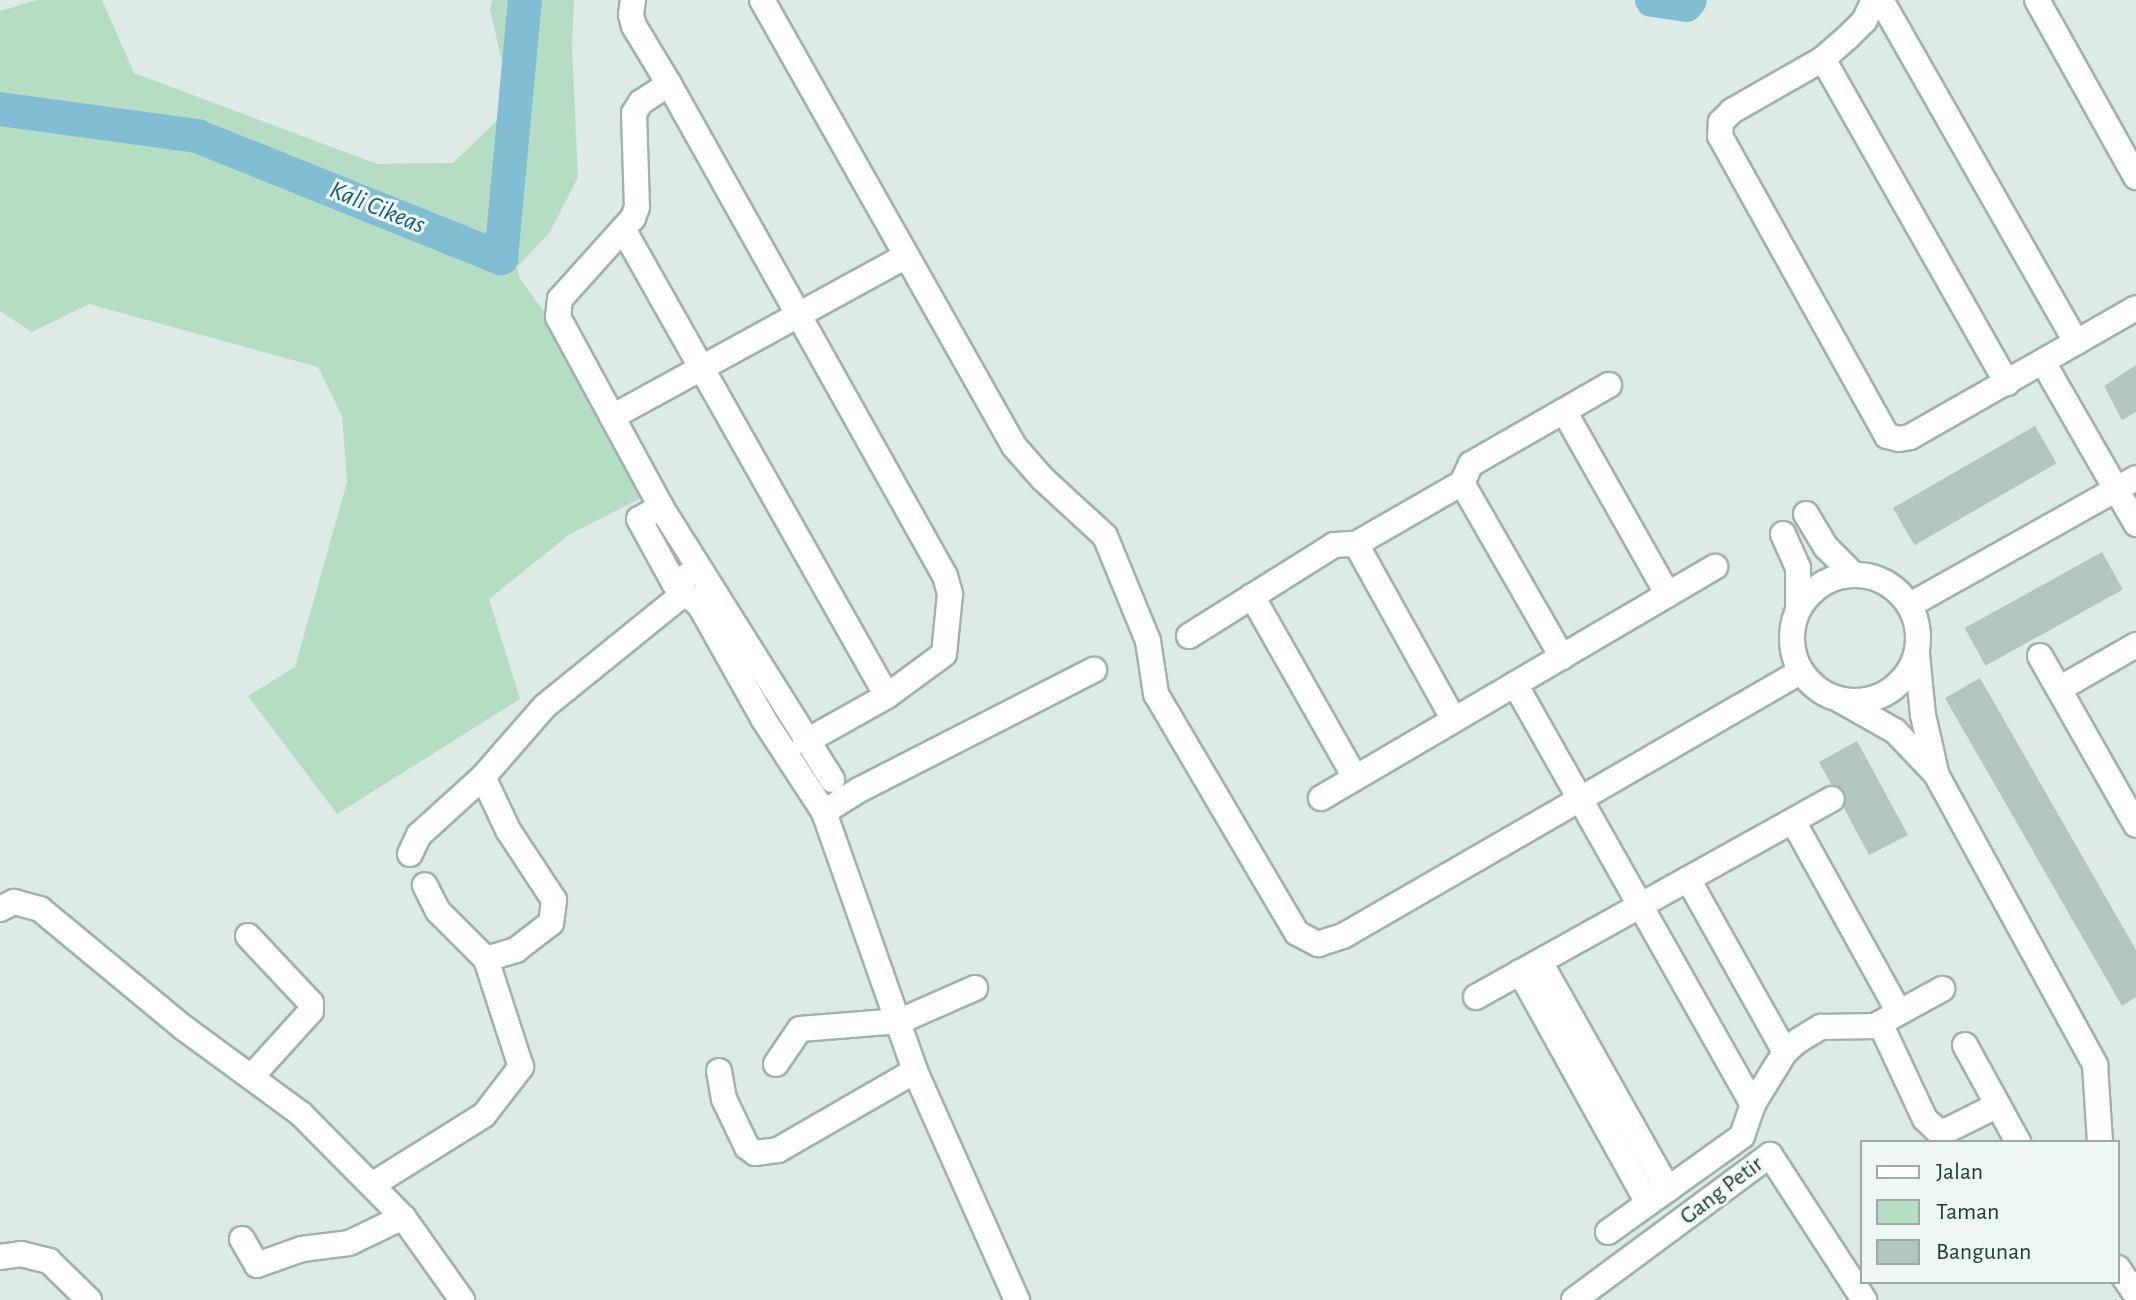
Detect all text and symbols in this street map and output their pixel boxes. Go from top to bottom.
water label: Kali Cikeas [325,175,429,241]
legend [1860,1140,2120,1284]
street label: Gang Petir [1675,1150,1769,1232]
text: Jalan [1936,1160,1983,1184]
text: Taman [1936,1200,1999,1224]
text: Bangunan [1936,1240,2031,1264]

